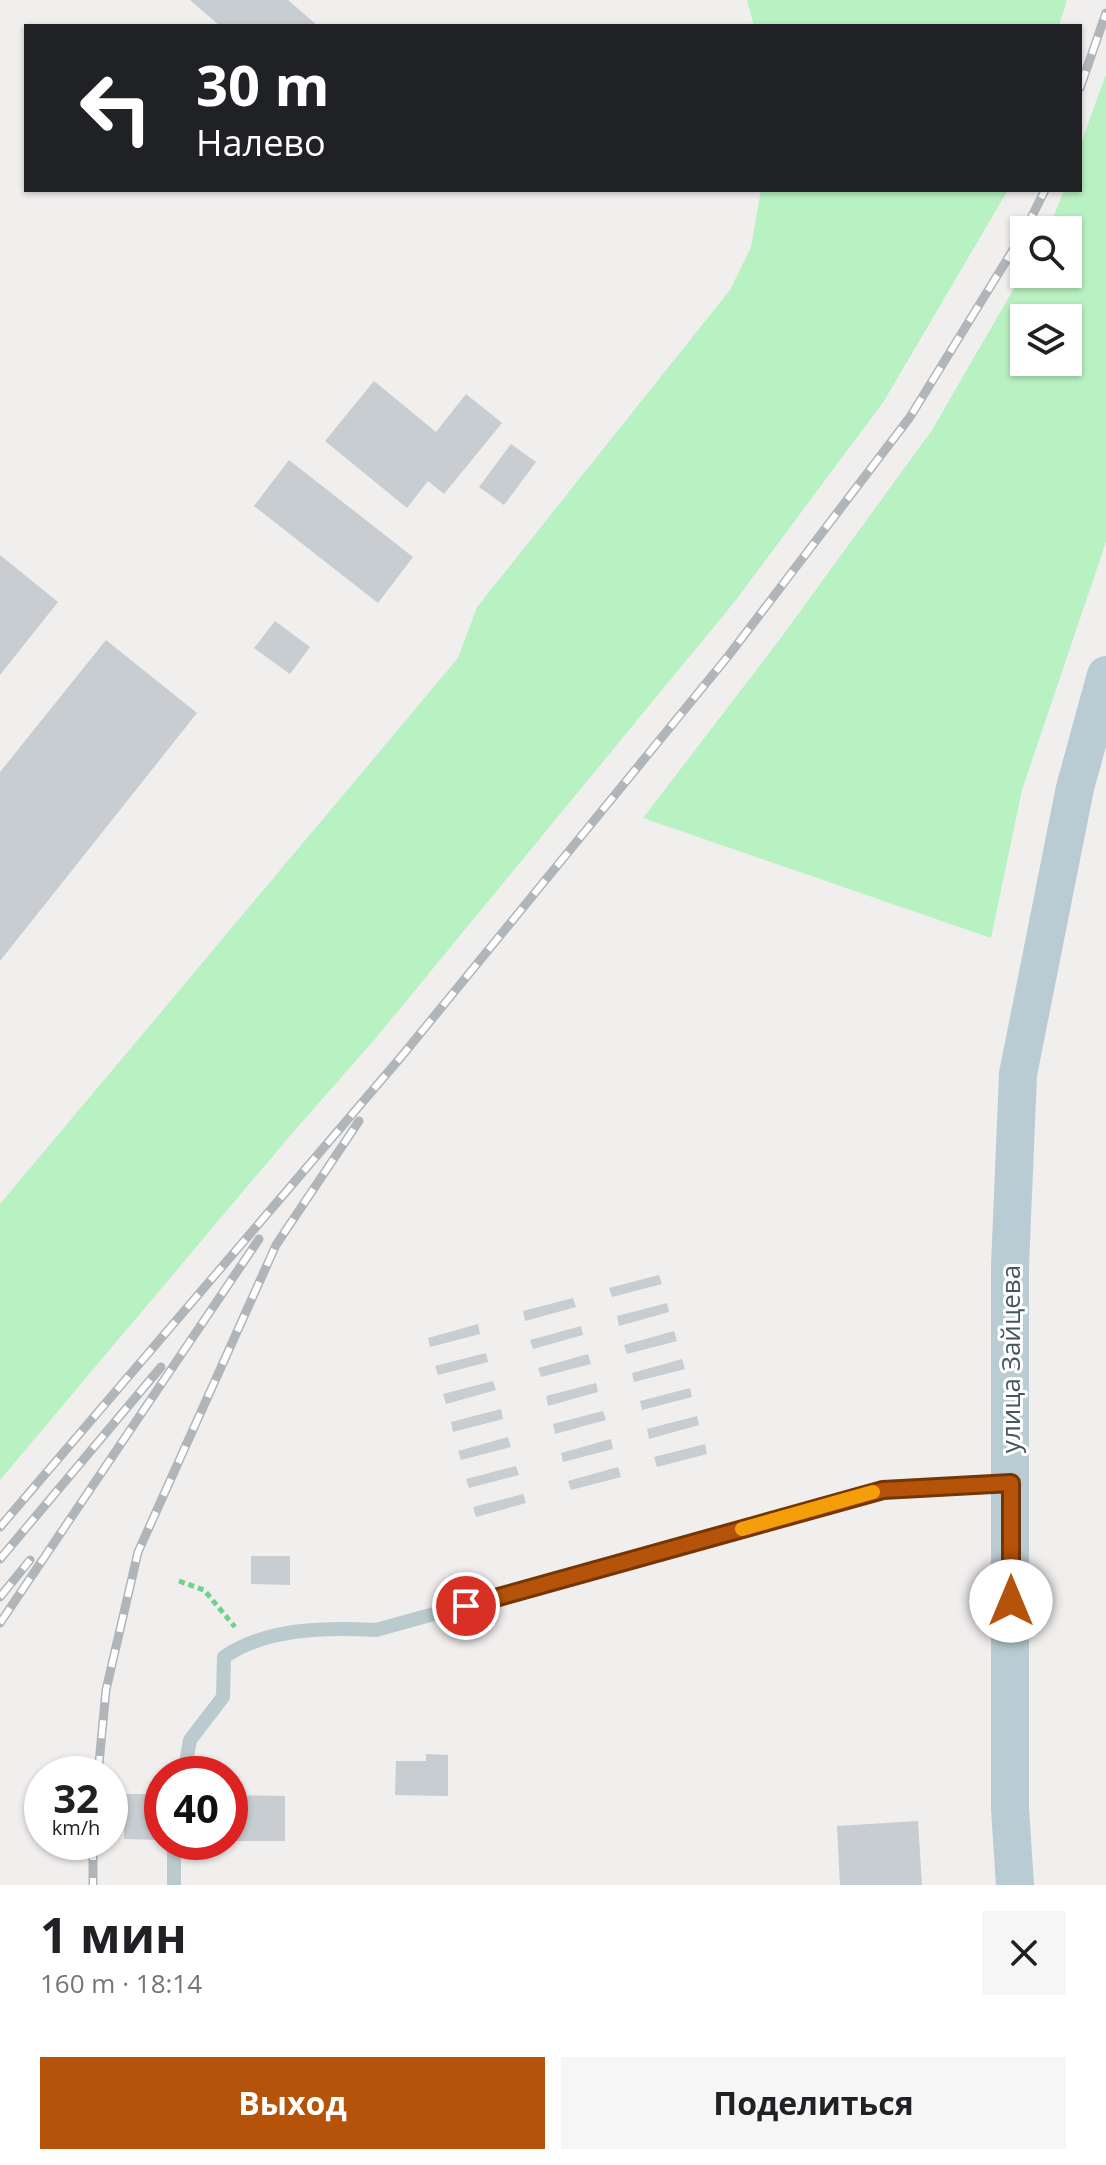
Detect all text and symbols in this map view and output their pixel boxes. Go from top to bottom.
text: 30 m [196,46,330,122]
icon: left [64,56,168,160]
text: Налево [196,118,326,167]
map controls [1010,216,1082,376]
button: search [1010,216,1082,288]
button: layers [1010,304,1082,376]
street label: улица Зайцева [992,1265,1028,1453]
position arrow [969,1559,1053,1643]
pin [432,1572,500,1640]
icon: arrive [444,1584,488,1628]
speed limit sign: 40 [144,1756,248,1860]
text: 32 [53,1770,99,1825]
text: km/h [52,1814,100,1841]
text: 1 мин [40,1902,187,1967]
button: close [982,1911,1066,1995]
text: 160 m · 18:14 [40,1965,202,2001]
button: Выход [40,2057,545,2149]
button: Поделиться [561,2057,1066,2149]

